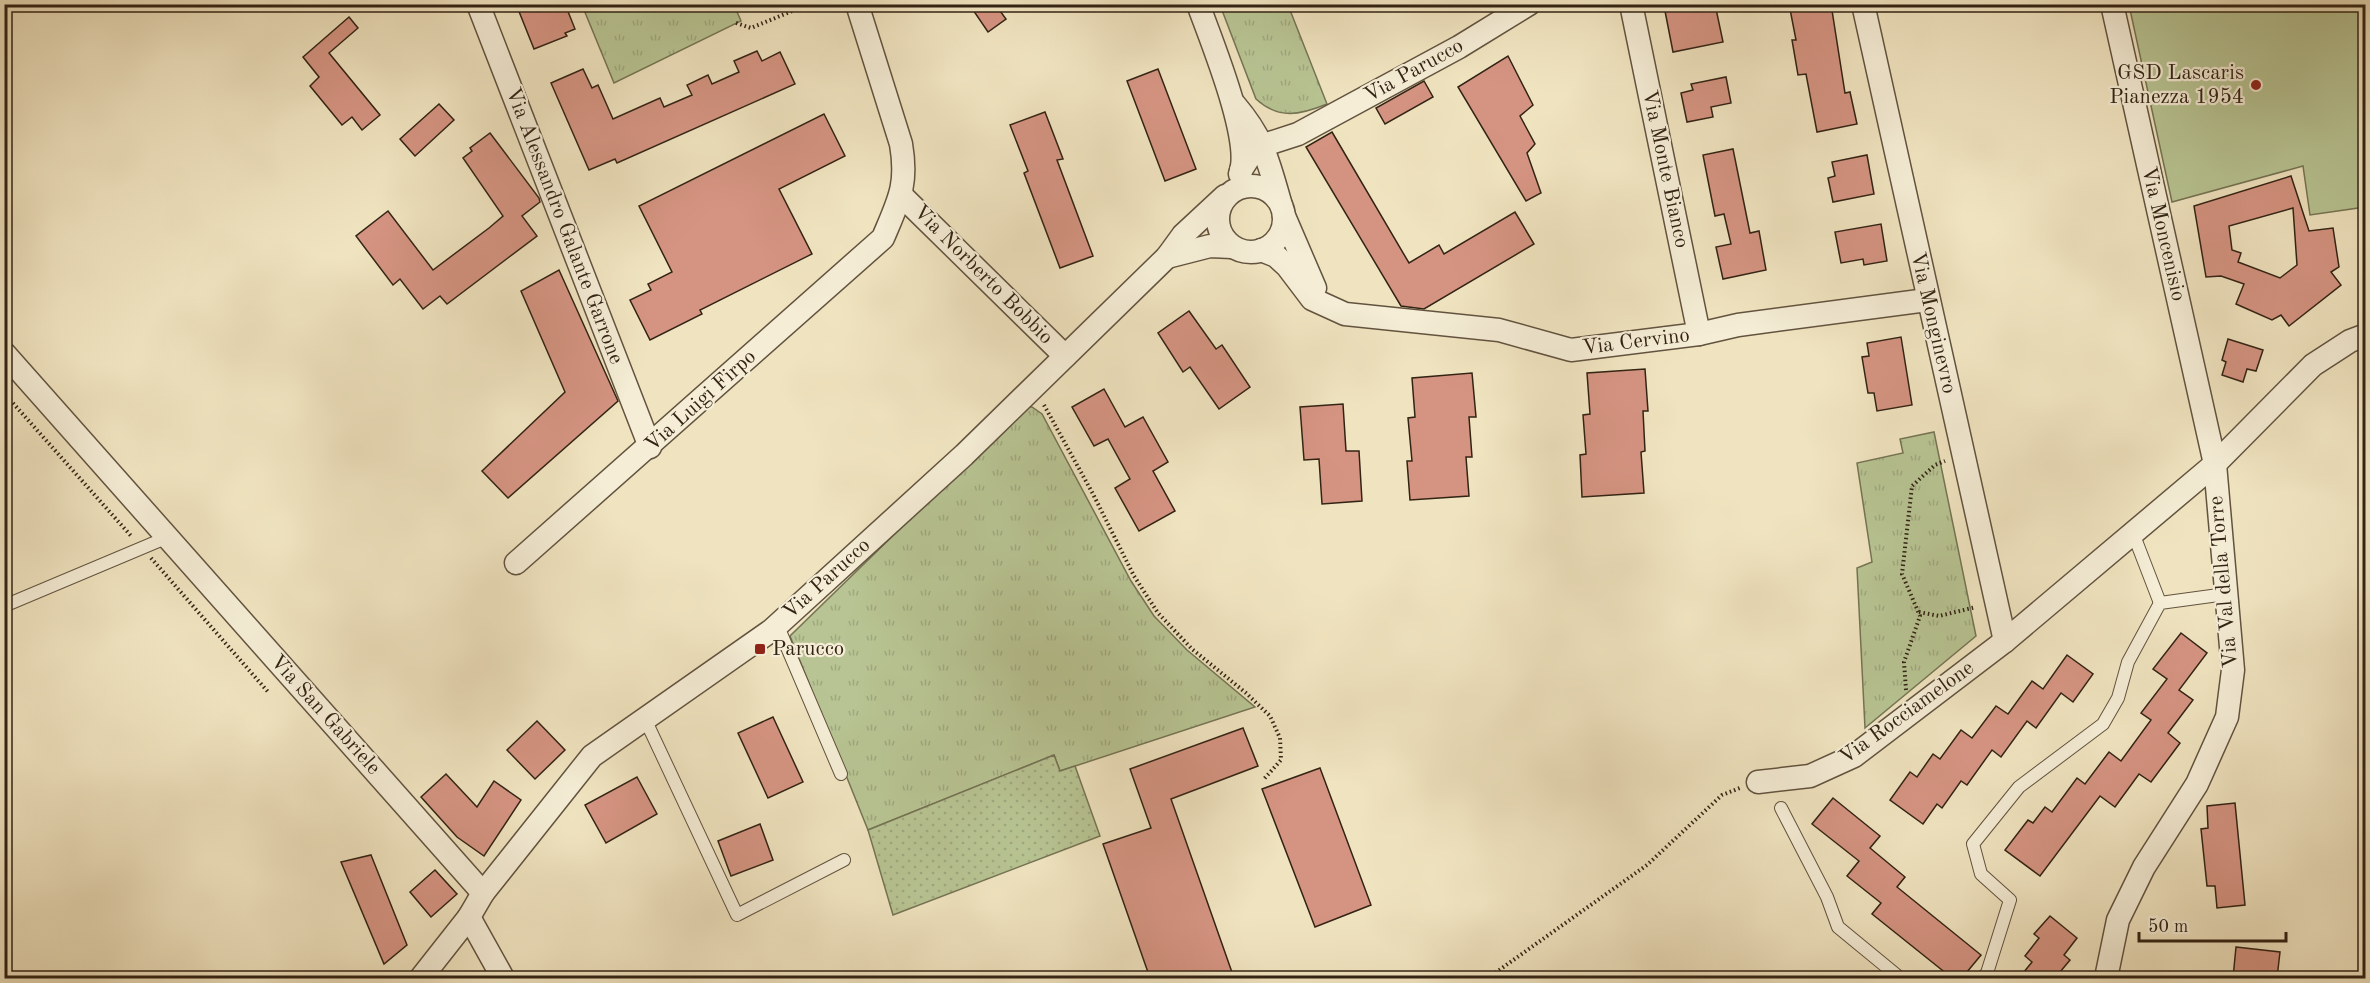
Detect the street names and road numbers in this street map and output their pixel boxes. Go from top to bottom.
street label: Via Parucco [1361,35,1467,107]
street label: Via Alessandro Galante Garrone [501,85,627,367]
street label: Via Monte Bianco [1638,88,1692,250]
street label: Via Moncenisio [2137,165,2189,303]
street label: Via Norberto Bobbio [909,201,1057,349]
street label: Via Monginevro [1906,250,1960,396]
street label: Via Cervino [1581,325,1691,359]
street label: Via Luigi Firpo [642,346,760,456]
street label: Via Val della Torre [2206,495,2242,669]
street label: Via Parucco [779,535,875,623]
street label: Via San Gabriele [266,651,384,779]
street label: Via Rocciamelone [1836,657,1978,769]

